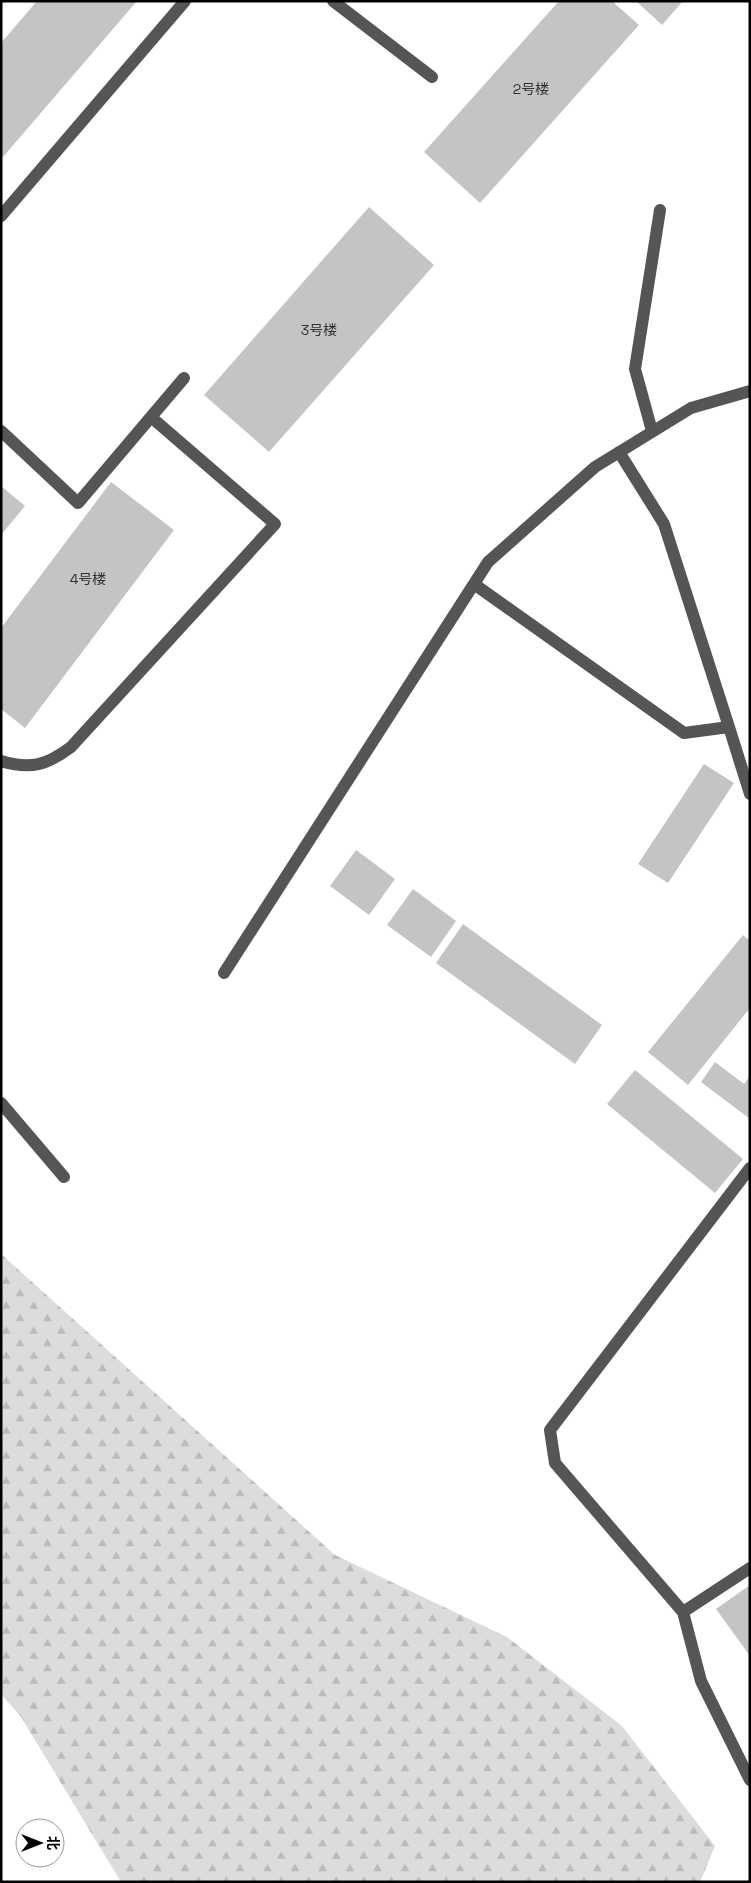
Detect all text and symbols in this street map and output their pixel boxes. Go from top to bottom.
house number: 2号楼 [513,80,549,98]
house number: 3号楼 [301,321,337,339]
house number: 4号楼 [70,570,106,588]
north arrow [15,1818,65,1868]
text: 北 [44,1836,62,1850]

